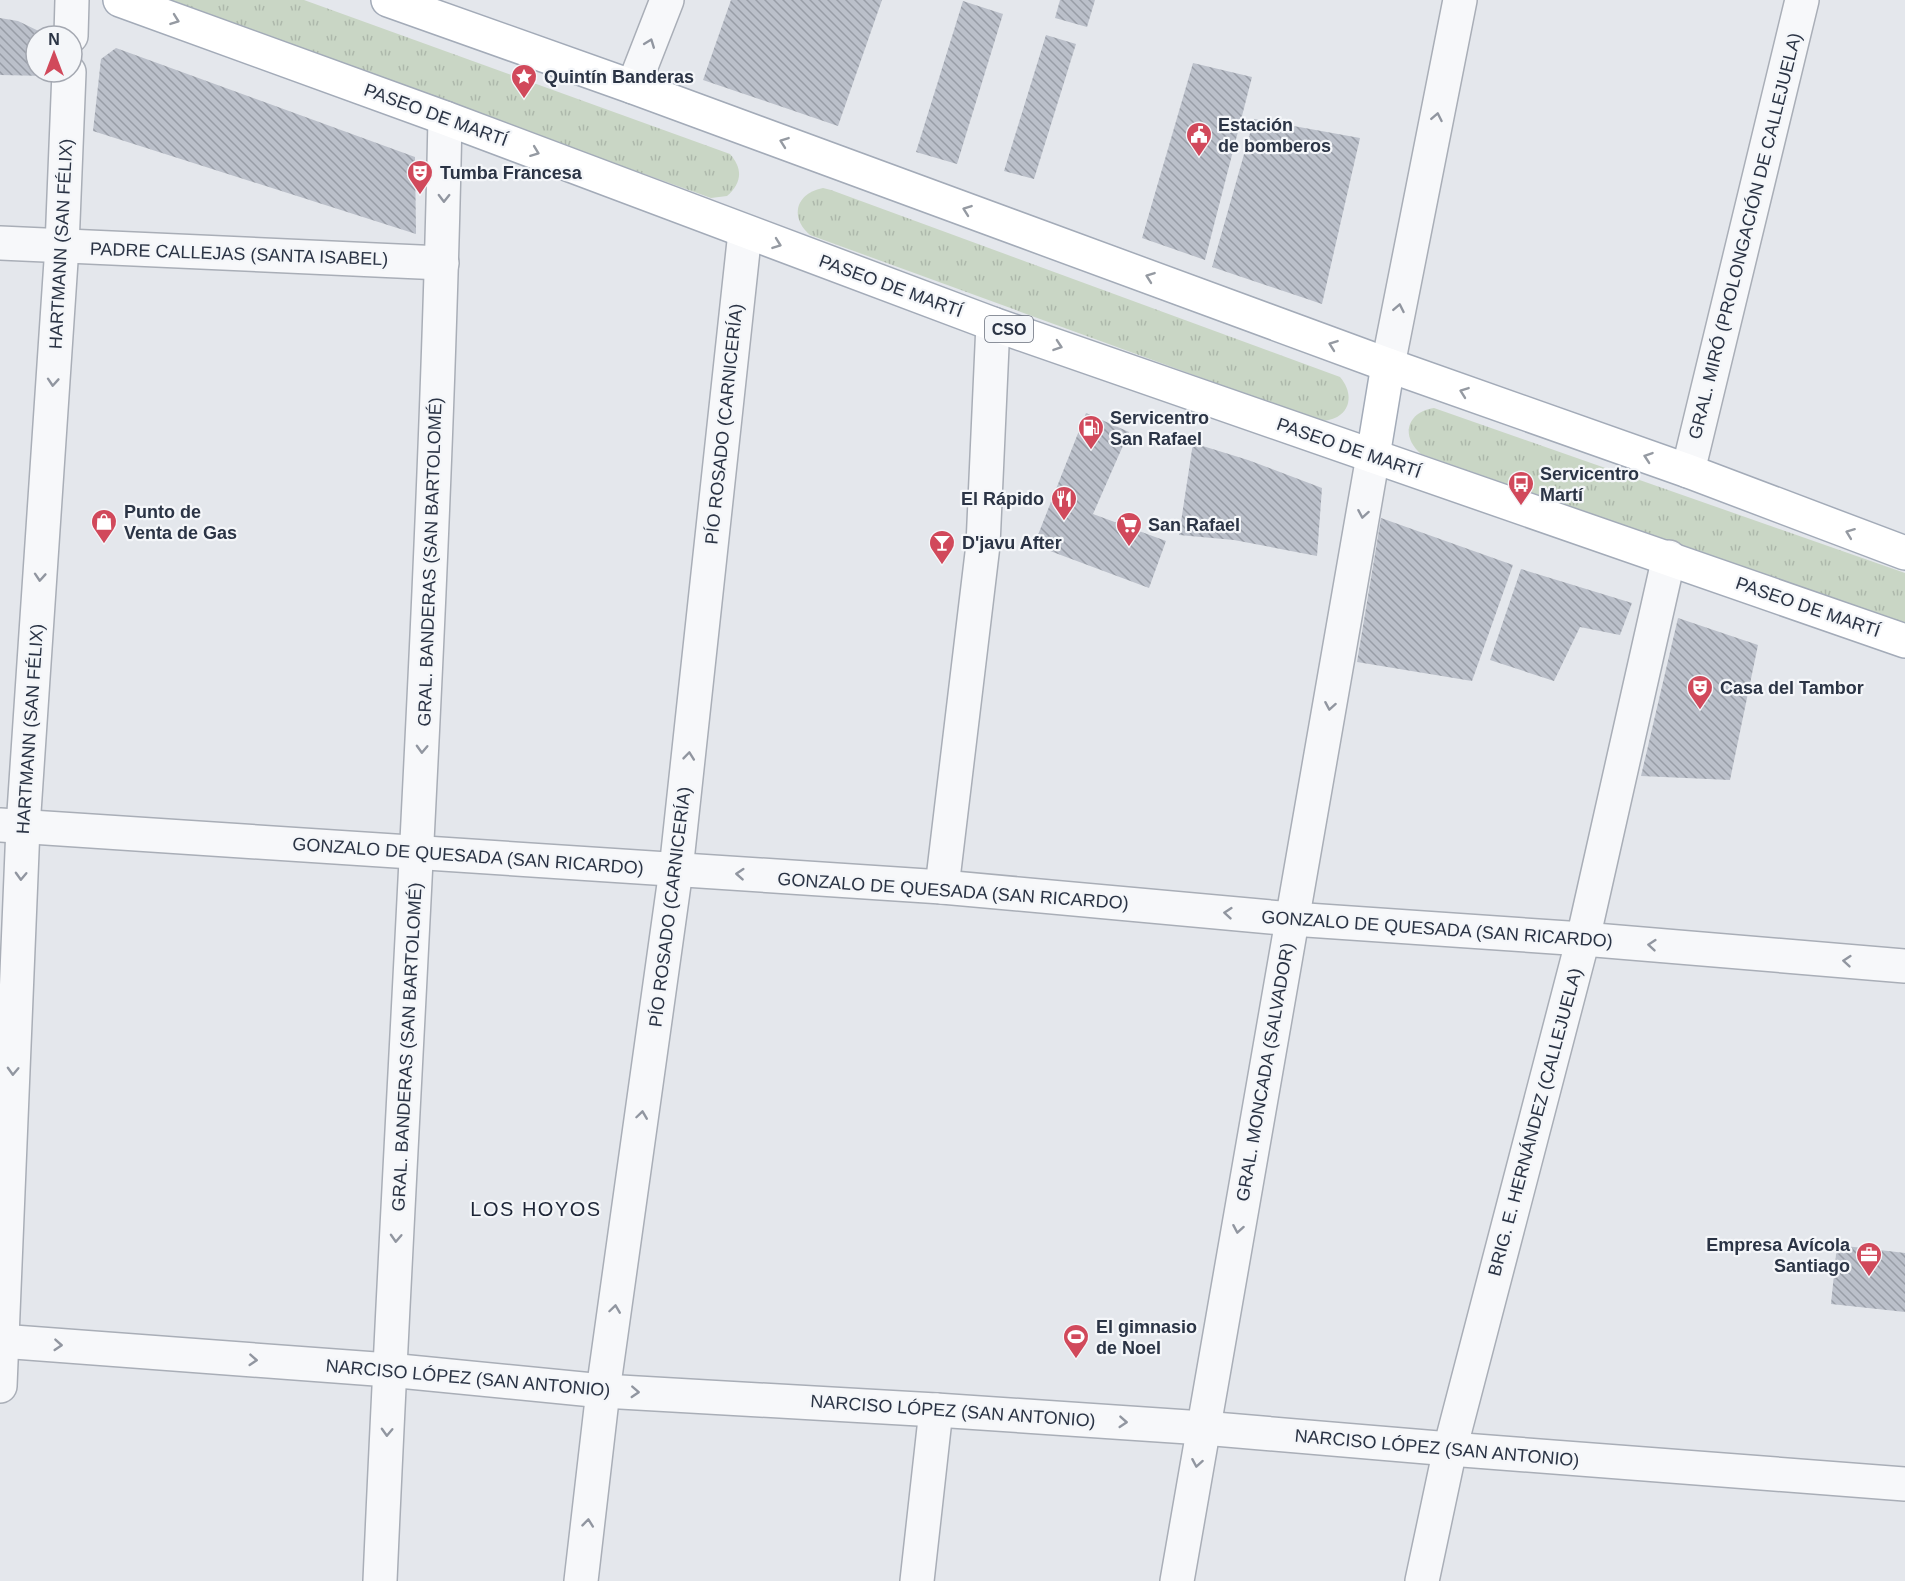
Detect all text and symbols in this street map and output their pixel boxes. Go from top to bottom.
one-way arrow [169,13,180,26]
north arrow [24,24,84,84]
text: N [48,31,60,48]
street label: GRAL. MIRÓ (PROLONGACIÓN DE CALLEJUELA) [1684,31,1805,441]
one-way arrow [643,38,655,49]
place icon: Quintín Banderas [509,62,539,100]
place label: Quintín Banderas [544,67,694,87]
street label: PASEO DE MARTÍ [361,80,511,150]
one-way arrow [1430,112,1443,122]
place label: Estación de bomberos [1218,115,1331,156]
public building icon: Estación de bomberos [1184,120,1214,158]
one-way arrow [780,137,790,150]
street label: HARTMANN (SAN FÉLIX) [46,138,76,350]
one-way arrow [529,145,540,158]
theatre icon: Tumba Francesa [405,158,435,196]
place label: Tumba Francesa [440,163,583,183]
one-way arrow [437,193,450,202]
one-way arrow [963,204,973,217]
one-way arrow [771,236,781,249]
street label: PADRE CALLEJAS (SANTA ISABEL) [90,239,388,269]
street label: PASEO DE MARTÍ [816,251,966,321]
one-way arrow [1145,272,1156,285]
street label: PÍO ROSADO (CARNICERÍA) [701,303,747,545]
one-way arrow [1392,303,1405,313]
road number: CSO [985,316,1033,342]
one-way arrow [1053,339,1063,352]
one-way arrow [1328,340,1339,352]
one-way arrow [46,378,59,387]
one-way arrow [1459,387,1470,400]
street label: GRAL. BANDERAS (SAN BARTOLOMÉ) [414,397,446,727]
place label: Servicentro San Rafael [1110,408,1209,449]
fuel station icon: Servicentro San Rafael [1076,413,1106,451]
street label: PASEO DE MARTÍ [1274,414,1424,482]
one-way arrow [1643,452,1654,465]
place label: Servicentro Martí [1540,464,1639,505]
bus stop icon: Servicentro Martí [1506,469,1536,507]
restaurant icon: El Rápido [1049,484,1079,522]
place label: El Rápido [961,489,1044,509]
place label: Punto de Venta de Gas [124,502,237,543]
shop icon: Punto de Venta de Gas [89,507,119,545]
one-way arrow [1357,509,1370,519]
supermarket icon: San Rafael [1114,510,1144,548]
place label: San Rafael [1148,515,1240,535]
one-way arrow [1845,527,1856,540]
bar icon: D'javu After [927,528,957,566]
place label: D'javu After [962,533,1062,553]
one-way arrow [33,572,46,581]
street label: PASEO DE MARTÍ [1733,573,1883,641]
street label: HARTMANN (SAN FÉLIX) [13,623,47,835]
theatre icon: Casa del Tambor [1685,673,1715,711]
place label: Casa del Tambor [1720,678,1864,698]
one-way arrow [1324,701,1336,711]
one-way arrow [416,745,429,754]
one-way arrow [682,751,695,760]
street label: PÍO ROSADO (CARNICERÍA) [645,786,695,1028]
street label: GONZALO DE QUESADA (SAN RICARDO) [292,834,644,878]
one-way arrow [736,868,745,881]
street label: GONZALO DE QUESADA (SAN RICARDO) [777,869,1129,913]
one-way arrow [15,872,27,881]
street label: GRAL. BANDERAS (SAN BARTOLOMÉ) [388,882,426,1212]
one-way arrow [1223,907,1232,920]
street label: GONZALO DE QUESADA (SAN RICARDO) [1261,907,1613,951]
one-way arrow [1648,939,1657,952]
street label: GRAL. MONCADA (SALVADOR) [1232,941,1298,1203]
one-way arrow [1842,955,1851,968]
street label: BRIG. E. HERNÁNDEZ (CALLEJUELA) [1484,966,1586,1278]
one-way arrow [7,1066,19,1075]
one-way arrow [635,1111,647,1120]
district label: LOS HOYOS [470,1198,602,1220]
one-way arrow [1232,1224,1245,1234]
one-way arrow [390,1233,403,1242]
place label: Empresa Avícola Santiago [1706,1235,1851,1276]
office icon: Empresa Avícola Santiago [1854,1240,1884,1278]
one-way arrow [608,1304,620,1313]
place label: El gimnasio de Noel [1096,1317,1197,1358]
sports icon: El gimnasio de Noel [1061,1322,1091,1360]
one-way arrow [54,1339,63,1352]
one-way arrow [248,1353,257,1366]
street label: NARCISO LÓPEZ (SAN ANTONIO) [325,1355,611,1400]
one-way arrow [631,1386,640,1399]
street label: NARCISO LÓPEZ (SAN ANTONIO) [810,1390,1096,1431]
one-way arrow [1119,1416,1128,1429]
street label: NARCISO LÓPEZ (SAN ANTONIO) [1294,1425,1580,1470]
one-way arrow [380,1428,393,1437]
one-way arrow [1191,1457,1204,1467]
one-way arrow [581,1518,594,1527]

